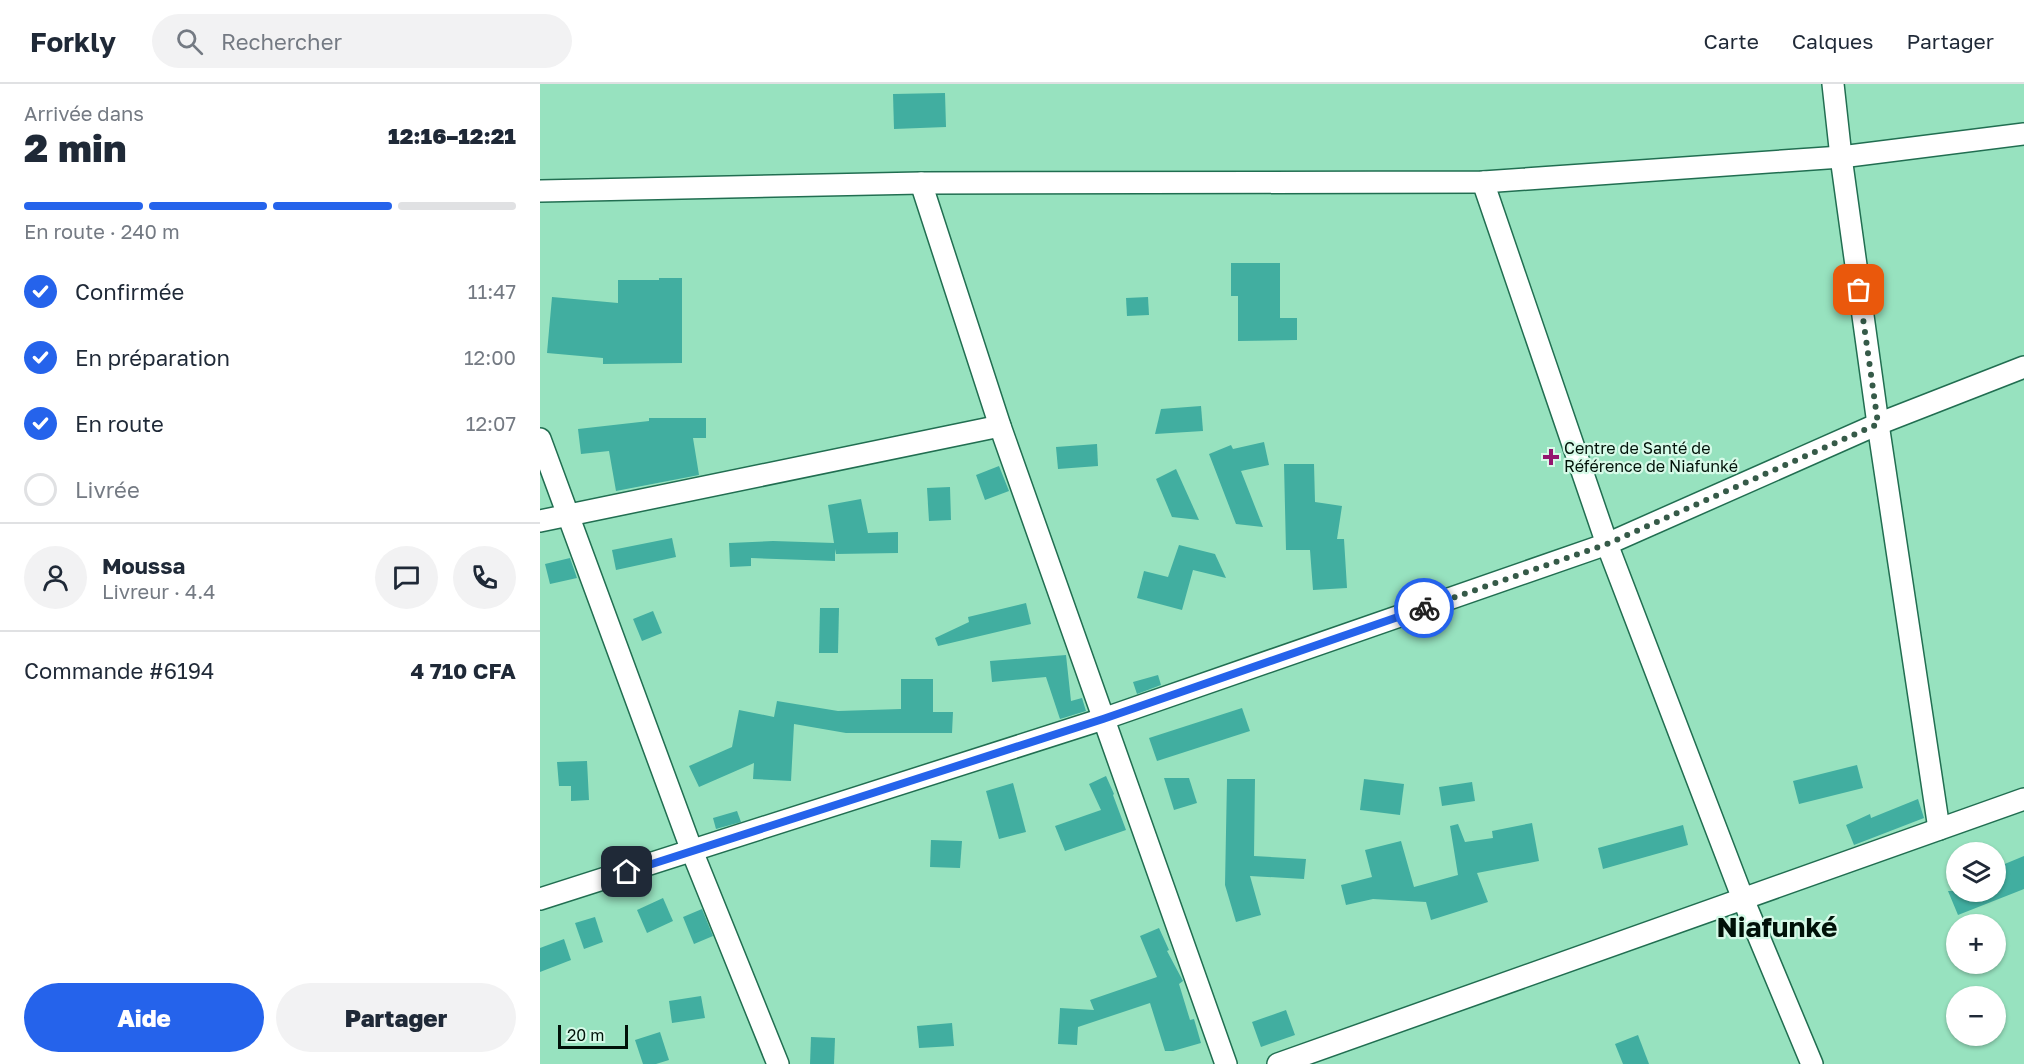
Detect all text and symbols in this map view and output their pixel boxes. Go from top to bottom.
search box [152,14,572,68]
text: Forkly [30,25,116,58]
icon: search [173,25,206,58]
text: Rechercher [221,28,342,55]
text: Carte [1703,28,1759,54]
text: Calques [1792,28,1873,54]
text: Partager [1906,28,1994,54]
text: Arrivée dans [24,101,144,125]
text: 12:16–12:21 [388,122,516,149]
text: 2 min [24,124,127,171]
text: En route · 240 m [24,219,180,243]
pin [1833,264,1884,315]
icon: bag [1842,273,1875,306]
icon: check [24,275,57,308]
text: Confirmée [75,278,184,305]
text: 11:47 [468,279,516,303]
icon: check [24,341,57,374]
text: En préparation [75,344,230,371]
text: 12:00 [464,345,516,369]
icon: check [24,407,57,440]
text: En route [75,410,164,437]
text: 12:07 [466,411,516,435]
place label: Centre de Santé de Référence de Niafunké [1564,438,1738,476]
marker: Centre de Santé de Référence de Niafunké [1542,448,1560,466]
text: Livrée [75,476,140,503]
button: person [24,546,87,609]
button: chat [375,546,438,609]
button: phone [453,546,516,609]
text: Moussa [102,552,185,579]
courier [1394,578,1454,638]
text: Livreur · 4.4 [102,579,215,603]
icon: bike [1408,592,1441,625]
text: Commande #6194 [24,657,215,684]
text: 4 710 CFA [410,657,516,684]
map controls [1946,842,2006,1046]
button: layers [1946,842,2006,902]
pin [601,846,652,897]
icon: home [610,855,643,888]
district label: Niafunké [1716,910,1838,943]
button: + [1946,914,2006,974]
button: Aide [24,983,264,1052]
button: Partager [276,983,516,1052]
button: − [1946,986,2006,1046]
scale bar [558,1022,628,1050]
text: 20 m [567,1025,604,1045]

